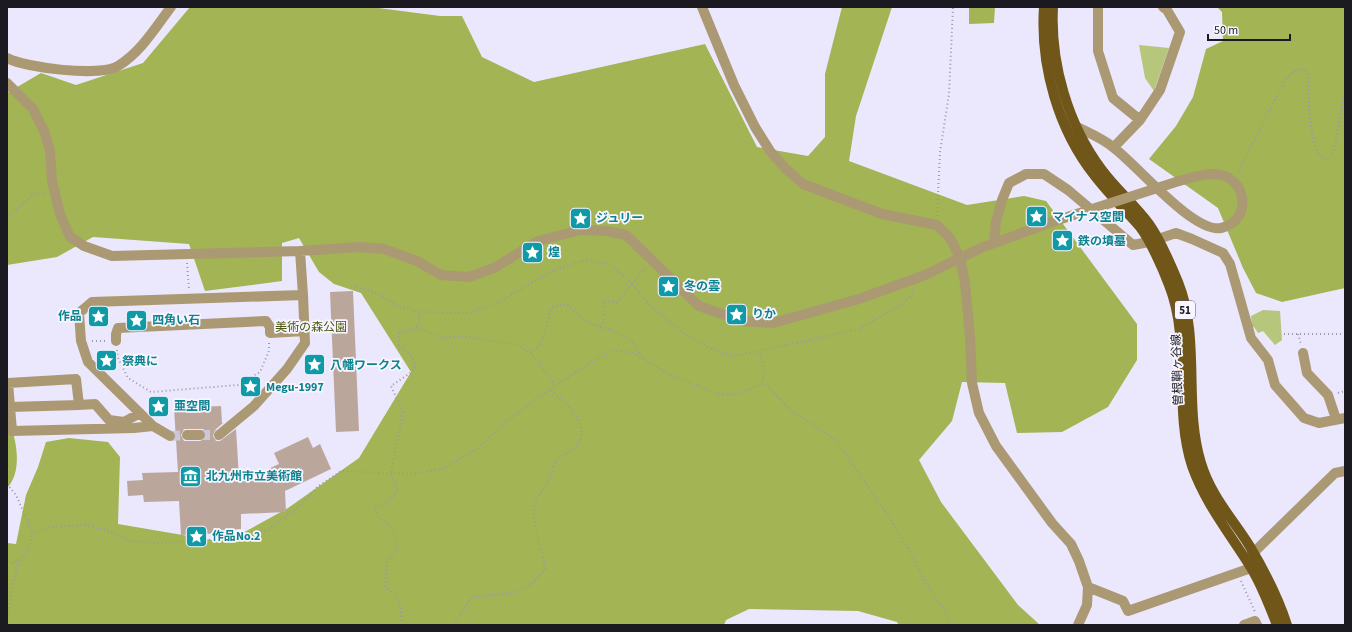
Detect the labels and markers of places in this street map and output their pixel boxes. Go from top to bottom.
place icon: マイナス空間 [1023,204,1049,230]
place icon: ジュリー [568,205,594,231]
place label: マイナス空間 [1052,209,1124,226]
place label: ジュリー [596,210,643,227]
place icon: 鉄の墳墓 [1050,228,1076,254]
place label: 鉄の墳墓 [1077,233,1126,250]
place icon: 煌 [520,239,546,265]
place label: 煌 [548,244,560,261]
place icon: 冬の雲 [655,273,681,299]
place label: 冬の雲 [684,278,720,295]
place icon: りか [724,301,750,327]
place icon: 作品 [85,303,111,329]
place label: りか [752,306,776,323]
place icon: 四角い石 [123,307,149,333]
place label: 作品 [58,308,82,325]
place label: 四角い石 [152,312,200,329]
place icon: 祭典に [94,348,120,374]
place icon: 八幡ワークス [301,352,327,378]
place label: 祭典に [122,353,158,370]
place label: 八幡ワークス [330,357,402,374]
place icon: Megu-1997 [238,374,264,400]
place label: Megu-1997 [266,379,324,396]
place icon: 亜空間 [146,393,172,419]
place label: 亜空間 [174,398,210,415]
museum icon: 北九州市立美術館 [177,463,203,489]
place label: 北九州市立美術館 [206,468,302,485]
place icon: 作品No.2 [183,523,209,549]
place label: 作品No.2 [212,528,260,545]

